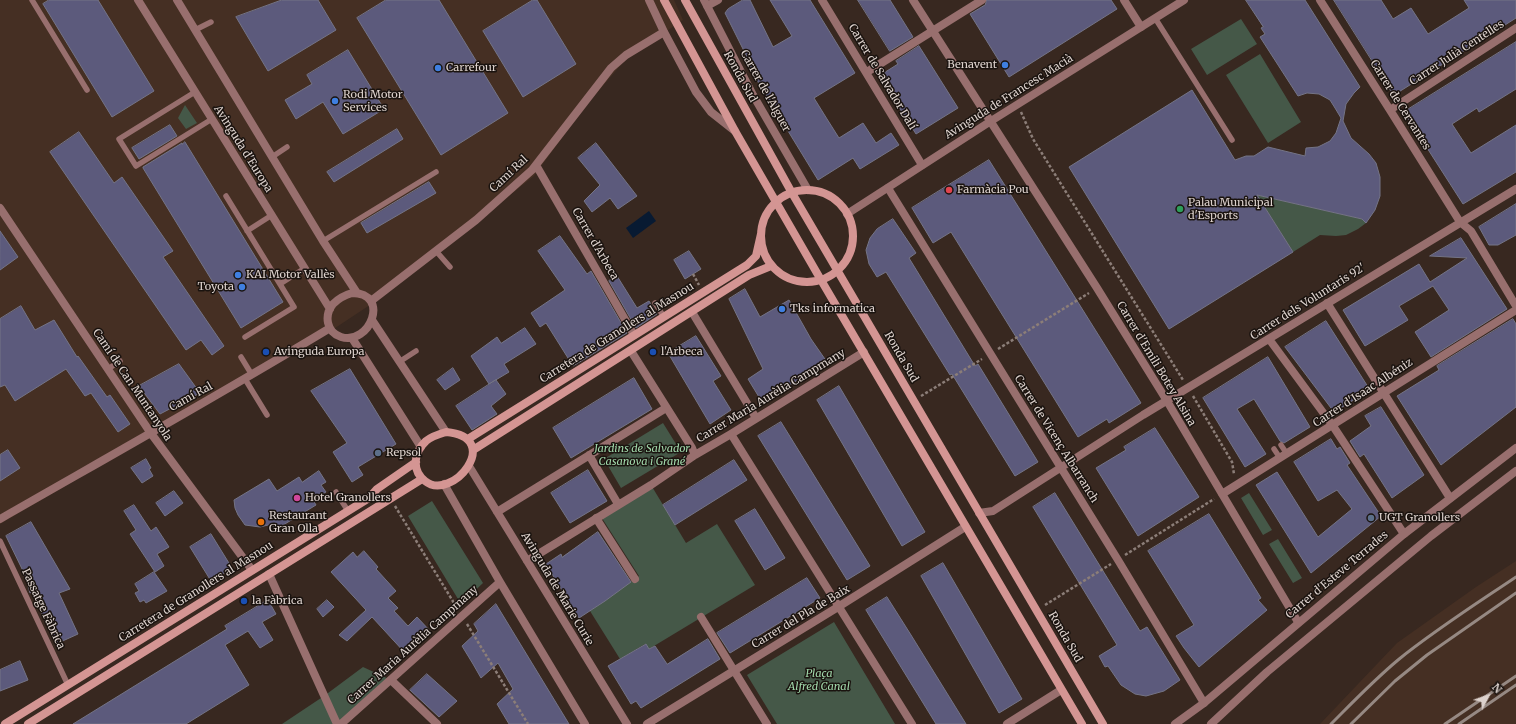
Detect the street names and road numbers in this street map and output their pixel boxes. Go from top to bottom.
street label: Carrer Julià Centelles [1407,18,1507,88]
street label: Carrer de Salvador Dalí [845,22,919,132]
street label: Carrer de l'Alguer [737,48,793,134]
street label: Ronda Sud [721,49,759,105]
street label: Avinguda de Francesc Macià [942,52,1076,142]
street label: Carrer de Cervantes [1367,58,1433,152]
street label: Avinguda d'Europa [211,103,275,195]
street label: Camí Ral [487,153,531,195]
street label: Carrer d'Arbeca [569,206,621,282]
street label: Carrer dels Voluntaris 92' [1248,261,1368,343]
street label: Carretera de Granollers al Masnou [538,280,696,386]
street label: Carrer d'Emili Botey Alsina [1114,299,1198,429]
street label: Camí de Can Muntanyola [90,327,174,443]
street label: Ronda Sud [881,329,921,385]
street label: Carrer Maria Aurèlia Campmany [694,346,848,446]
street label: Carrer d'Isaac Albéniz [1311,356,1415,430]
street label: Carrer de Vicenç Albarranch [1011,373,1101,505]
street label: Camí Ral [167,380,215,414]
street label: Carrer d'Esteve Terrades [1283,528,1391,622]
street label: Avinguda de Marie Curie [518,530,596,648]
street label: Carretera de Granollers al Masnou [117,539,275,645]
street label: Passatge Fàbrica [19,567,67,651]
street label: Carrer del Pla de Baix [750,582,852,652]
street label: Carrer Maria Aurèlia Campmany [345,583,481,707]
street label: Ronda Sud [1045,609,1085,665]

